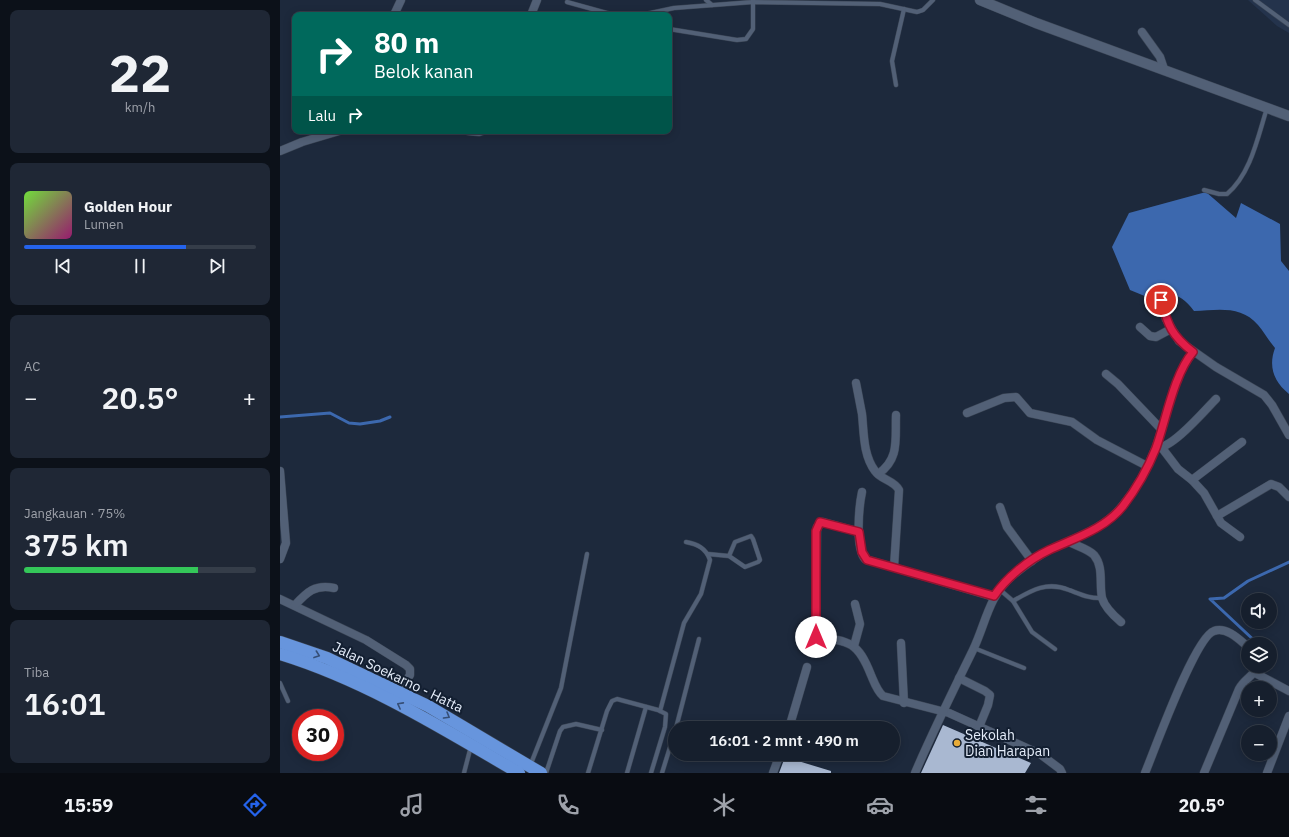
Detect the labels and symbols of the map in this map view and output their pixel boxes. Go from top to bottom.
pin [1144,283,1178,317]
position arrow [795,616,837,658]
street label: Jalan Soekarno - Hatta [330,638,467,717]
one-way arrow [313,650,320,658]
one-way arrow [397,702,404,710]
speed limit sign: 30 [292,709,344,761]
one-way arrow [443,712,450,719]
place label: Sekolah Dian Harapan [965,726,1050,760]
marker: Sekolah Dian Harapan [952,738,962,748]

